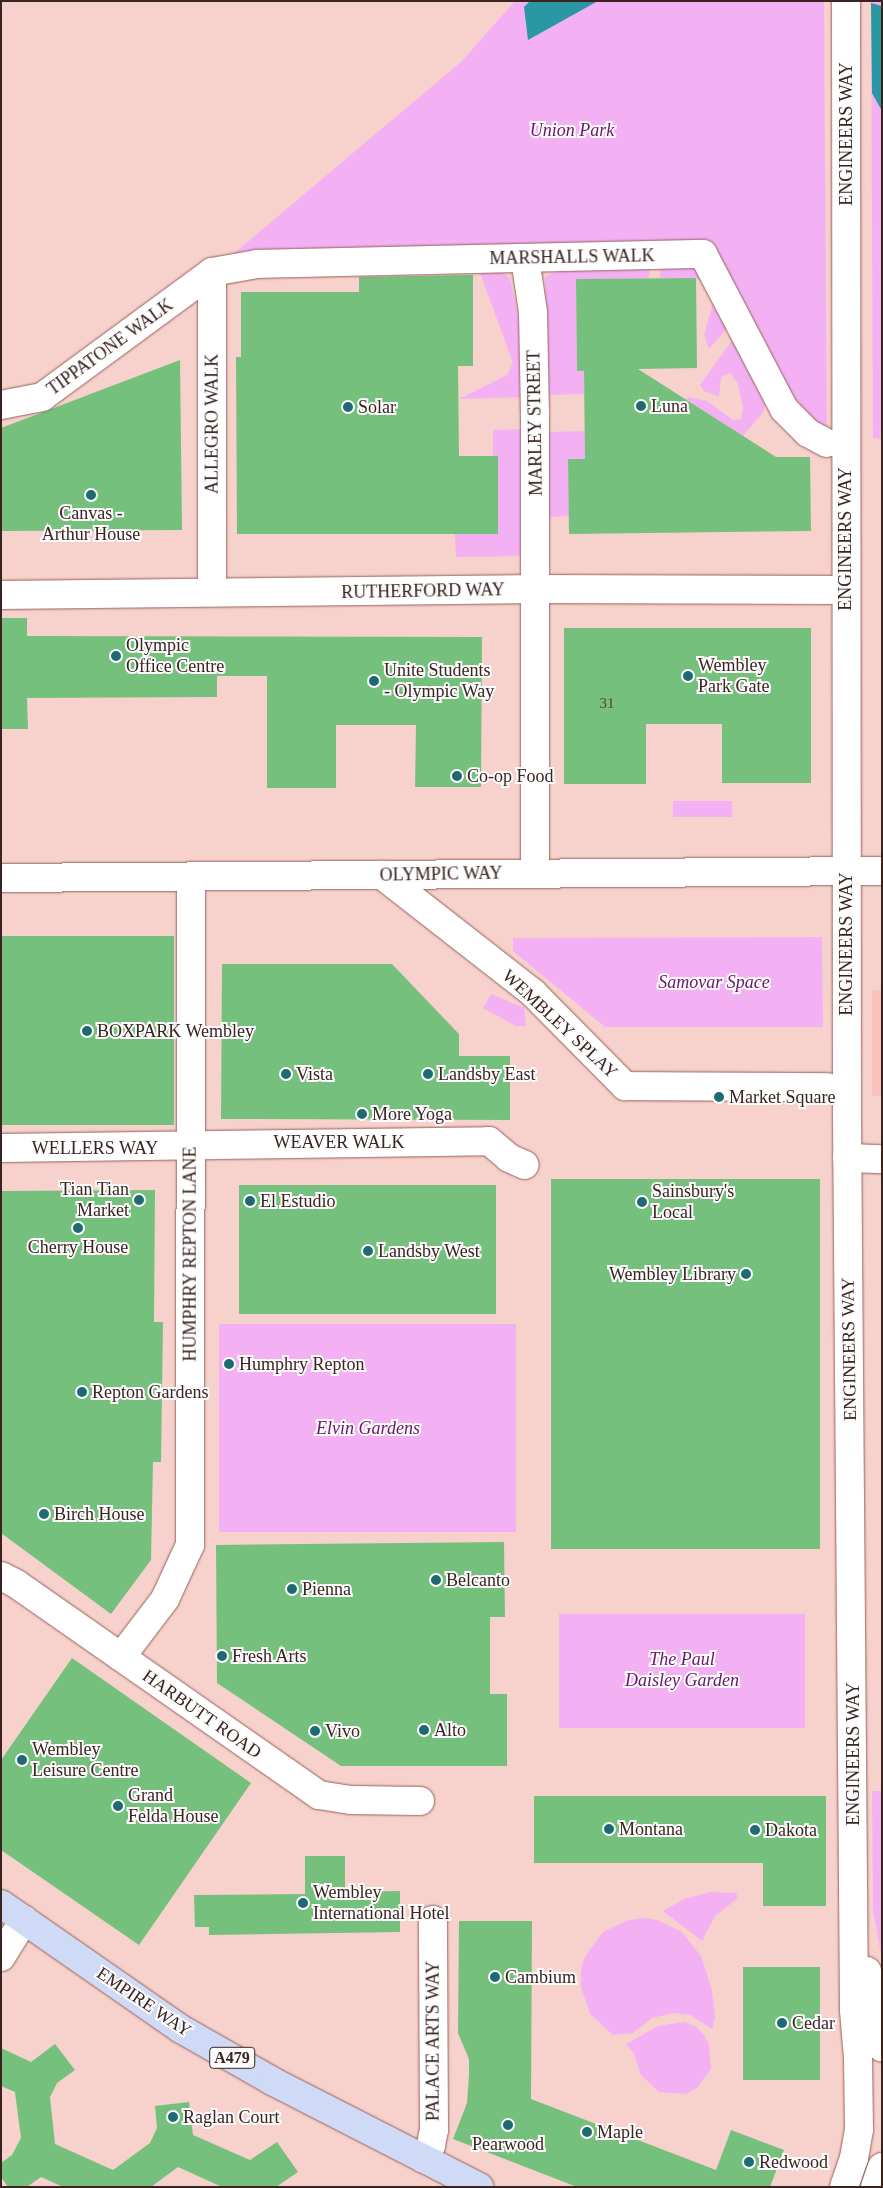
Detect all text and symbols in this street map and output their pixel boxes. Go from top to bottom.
street label: ENGINEERS WAY [835,62,857,206]
park label: Union Park [530,119,614,141]
street label: MARSHALLS WALK [489,245,655,269]
street label: TIPPATONE WALK [43,294,177,400]
street label: MARLEY STREET [523,350,547,496]
street label: ALLEGRO WALK [201,354,223,494]
place label: Luna [651,395,688,417]
place label: Solar [358,396,396,418]
marker: Luna [635,400,647,412]
marker: Solar [342,401,354,413]
street label: ENGINEERS WAY [834,467,856,611]
marker: Canvas - Arthur House [85,489,97,501]
place label: Canvas - Arthur House [42,503,140,546]
street label: RUTHERFORD WAY [341,579,505,603]
place label: Olympic Office Centre [126,635,224,678]
marker: Olympic Office Centre [110,650,122,662]
place label: Wembley Park Gate [698,655,769,698]
place label: Unite Students - Olympic Way [384,660,495,702]
marker: Wembley Park Gate [682,670,694,682]
marker: Unite Students - Olympic Way [368,675,380,687]
house number: 31 [600,695,614,713]
place label: Co-op Food [467,765,554,787]
marker: Co-op Food [451,770,463,782]
street label: OLYMPIC WAY [379,862,503,886]
street label: ENGINEERS WAY [835,872,857,1016]
street label: WEMBLEY SPLAY [497,965,623,1083]
park label: Samovar Space [658,971,770,993]
place label: BOXPARK Wembley [97,1020,254,1042]
marker: BOXPARK Wembley [81,1025,93,1037]
place label: Vista [296,1063,333,1085]
place label: Landsby East [438,1063,535,1085]
marker: Vista [280,1068,292,1080]
marker: Landsby East [422,1068,434,1080]
place label: Market Square [729,1086,835,1108]
marker: Market Square [713,1091,725,1103]
place label: More Yoga [372,1103,453,1125]
marker: More Yoga [356,1108,368,1120]
street label: WEAVER WALK [273,1131,405,1153]
street label: WELLERS WAY [32,1137,158,1159]
street label: HUMPHRY REPTON LANE [179,1146,201,1362]
place label: Tian Tian Market [60,1179,129,1222]
place label: Sainsbury's Local [652,1181,734,1224]
place label: El Estudio [260,1190,335,1212]
marker: Tian Tian Market [133,1194,145,1206]
marker: El Estudio [244,1195,256,1207]
marker: Sainsbury's Local [636,1196,648,1208]
marker: Cherry House [72,1222,84,1234]
place label: Cherry House [28,1236,128,1258]
place label: Landsby West [378,1240,480,1262]
marker: Landsby West [362,1245,374,1257]
place label: Wembley Library [609,1263,736,1285]
marker: Wembley Library [740,1268,752,1280]
street label: ENGINEERS WAY [837,1277,861,1421]
place label: Humphry Repton [239,1353,364,1375]
marker: Humphry Repton [223,1358,235,1370]
place label: Repton Gardens [92,1381,208,1403]
marker: Repton Gardens [76,1386,88,1398]
park label: Elvin Gardens [316,1417,420,1439]
place label: Birch House [54,1503,144,1525]
marker: Birch House [38,1508,50,1520]
place label: Belcanto [446,1569,510,1591]
marker: Belcanto [430,1574,442,1586]
place label: Pienna [302,1578,351,1600]
marker: Pienna [286,1583,298,1595]
place label: Fresh Arts [232,1645,307,1667]
park label: The Paul Daisley Garden [625,1649,739,1692]
marker: Fresh Arts [216,1650,228,1662]
street label: HARBUTT ROAD [138,1665,266,1763]
street label: ENGINEERS WAY [842,1682,864,1826]
place label: Alto [434,1719,466,1741]
place label: Vivo [325,1720,360,1742]
marker: Alto [418,1724,430,1736]
marker: Vivo [309,1725,321,1737]
place label: Wembley Leisure Centre [32,1739,138,1782]
marker: Wembley Leisure Centre [16,1754,28,1766]
place label: Grand Felda House [128,1785,218,1828]
marker: Grand Felda House [112,1800,124,1812]
place label: Montana [619,1818,683,1840]
place label: Dakota [765,1819,817,1841]
marker: Montana [603,1823,615,1835]
marker: Dakota [749,1824,761,1836]
place label: Wembley International Hotel [313,1882,449,1925]
marker: Wembley International Hotel [297,1897,309,1909]
street label: PALACE ARTS WAY [422,1960,444,2122]
street label: EMPIRE WAY [92,1962,196,2042]
place label: Cambium [505,1966,576,1988]
marker: Cambium [489,1971,501,1983]
place label: Cedar [792,2012,835,2034]
marker: Cedar [776,2017,788,2029]
road number: A479 [208,2045,256,2072]
place label: Raglan Court [183,2106,279,2128]
marker: Raglan Court [167,2111,179,2123]
marker: Pearwood [502,2119,514,2131]
place label: Maple [597,2121,643,2143]
marker: Maple [581,2126,593,2138]
place label: Pearwood [472,2133,544,2155]
place label: Redwood [759,2151,828,2173]
marker: Redwood [743,2156,755,2168]

